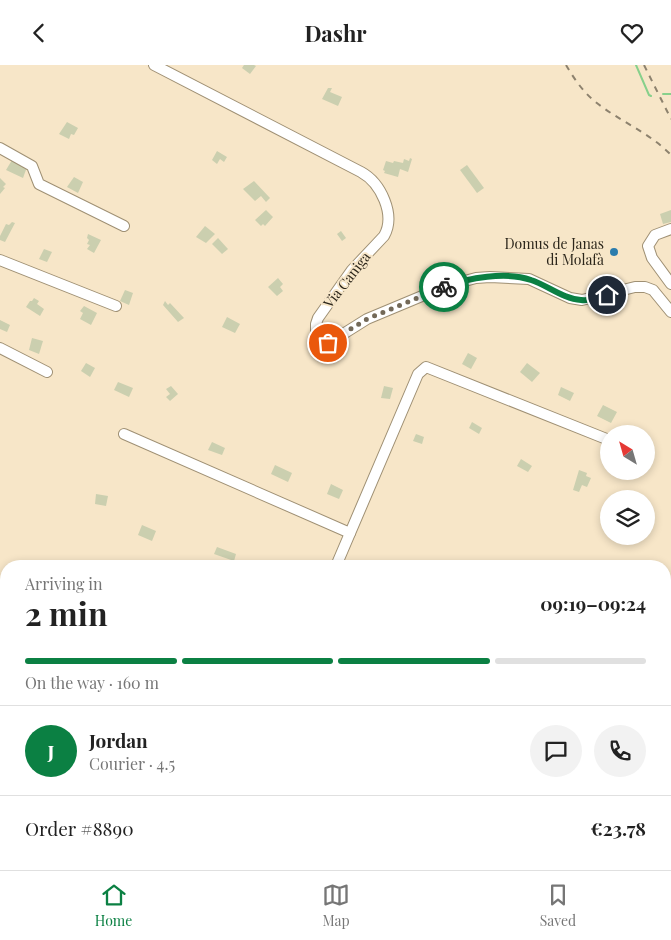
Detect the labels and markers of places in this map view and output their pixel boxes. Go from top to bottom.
place label: Domus de Janas di Molafà [504,234,604,269]
marker: Domus de Janas di Molafà [608,246,620,258]
pin [586,274,628,316]
pin [307,322,349,364]

